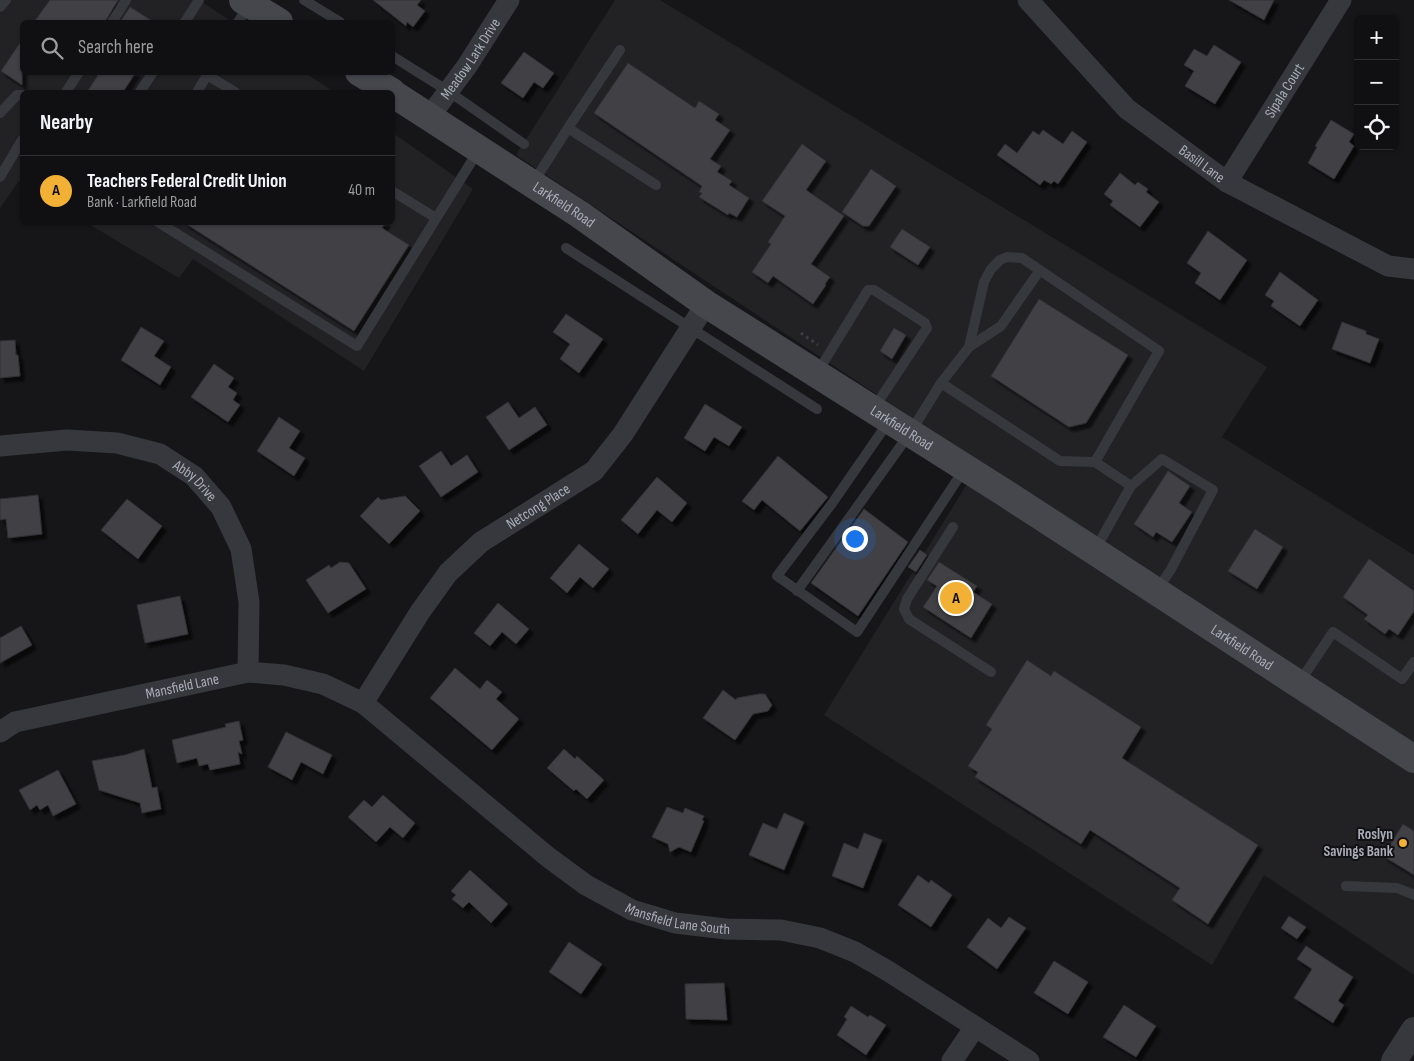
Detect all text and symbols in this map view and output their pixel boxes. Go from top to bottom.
street label: Meadow Lark Drive [436,15,505,103]
map controls [1354,15,1399,150]
button: + [1354,15,1399,60]
search box [20,20,395,75]
icon: search [38,34,66,62]
text: Search here [78,36,154,59]
street label: Sipala Court [1261,60,1309,122]
button: − [1354,60,1399,105]
button: locate [1354,105,1399,150]
text: Nearby [40,110,93,135]
street label: Basill Lane [1175,141,1228,187]
text: Teachers Federal Credit Union [87,170,287,193]
street label: Larkfield Road [529,178,598,232]
text: A [52,181,60,200]
text: 40 m [348,181,375,200]
text: Bank · Larkfield Road [87,193,197,212]
street label: Larkfield Road [867,401,936,455]
street label: Abby Drive [168,455,221,506]
street label: Netcong Place [503,479,574,534]
your location [842,526,868,552]
pin: A [940,579,972,617]
street label: Larkfield Road [1207,620,1277,675]
street label: Mansfield Lane [144,670,221,704]
place label: Roslyn Savings Bank [1323,825,1394,861]
marker: Roslyn Savings Bank [1397,837,1409,849]
street label: Mansfield Lane South [622,899,730,939]

